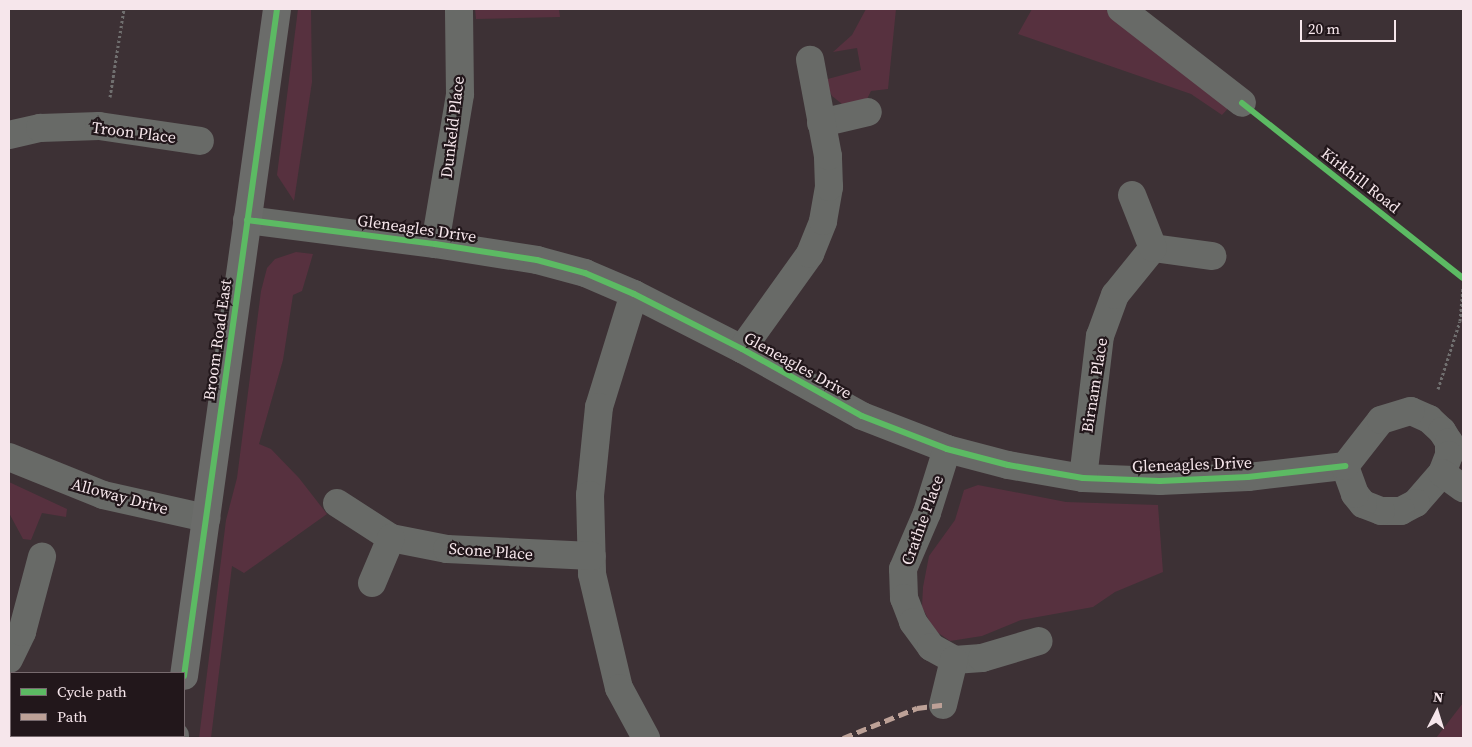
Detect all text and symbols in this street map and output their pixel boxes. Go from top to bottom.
scale bar [1302,10,1398,42]
text: 20 m [1308,18,1340,39]
street label: Dunkeld Place [436,75,468,179]
street label: Troon Place [91,117,177,147]
street label: Kirkhill Road [1318,143,1404,217]
street label: Gleneagles Drive [356,210,478,246]
street label: Broom Road East [199,278,235,402]
street label: Gleneagles Drive [741,328,855,402]
street label: Birnam Place [1077,336,1111,434]
street label: Gleneagles Drive [1132,452,1252,476]
street label: Crathie Place [897,472,947,568]
street label: Alloway Drive [70,474,170,518]
street label: Scone Place [448,538,534,564]
legend [10,672,185,737]
text: Cycle path [57,681,127,702]
north arrow [1412,687,1462,737]
text: N [1432,687,1444,707]
text: Path [57,706,87,727]

